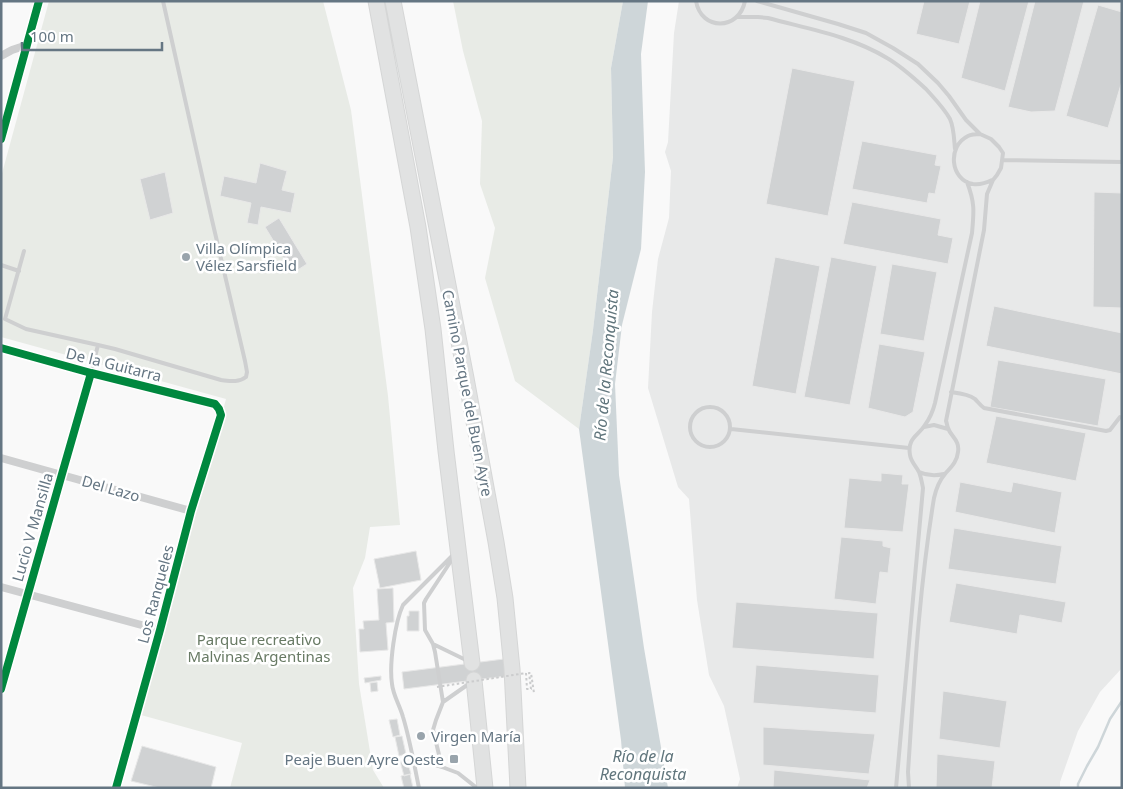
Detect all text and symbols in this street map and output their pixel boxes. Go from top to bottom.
scale bar [22,20,162,52]
text: 100 m [30,26,74,46]
place label: Villa Olímpica Vélez Sarsfield [196,238,297,275]
marker: Villa Olímpica Vélez Sarsfield [180,251,192,263]
street label: Camino Parque del Buen Ayre [438,288,498,498]
water label: Río de la Reconquista [588,288,624,442]
street label: De la Guitarra [64,342,164,386]
street label: Lucio V Mansilla [7,470,57,584]
street label: Del Lazo [80,470,142,506]
street label: Los Ranqueles [132,542,178,646]
park label: Parque recreativo Malvinas Argentinas [188,629,330,666]
place label: Virgen María [431,726,521,746]
marker: Virgen María [415,730,427,742]
water label: Río de la Reconquista [600,745,686,785]
place label: Peaje Buen Ayre Oeste [284,749,444,769]
marker: Peaje Buen Ayre Oeste [448,753,460,765]

